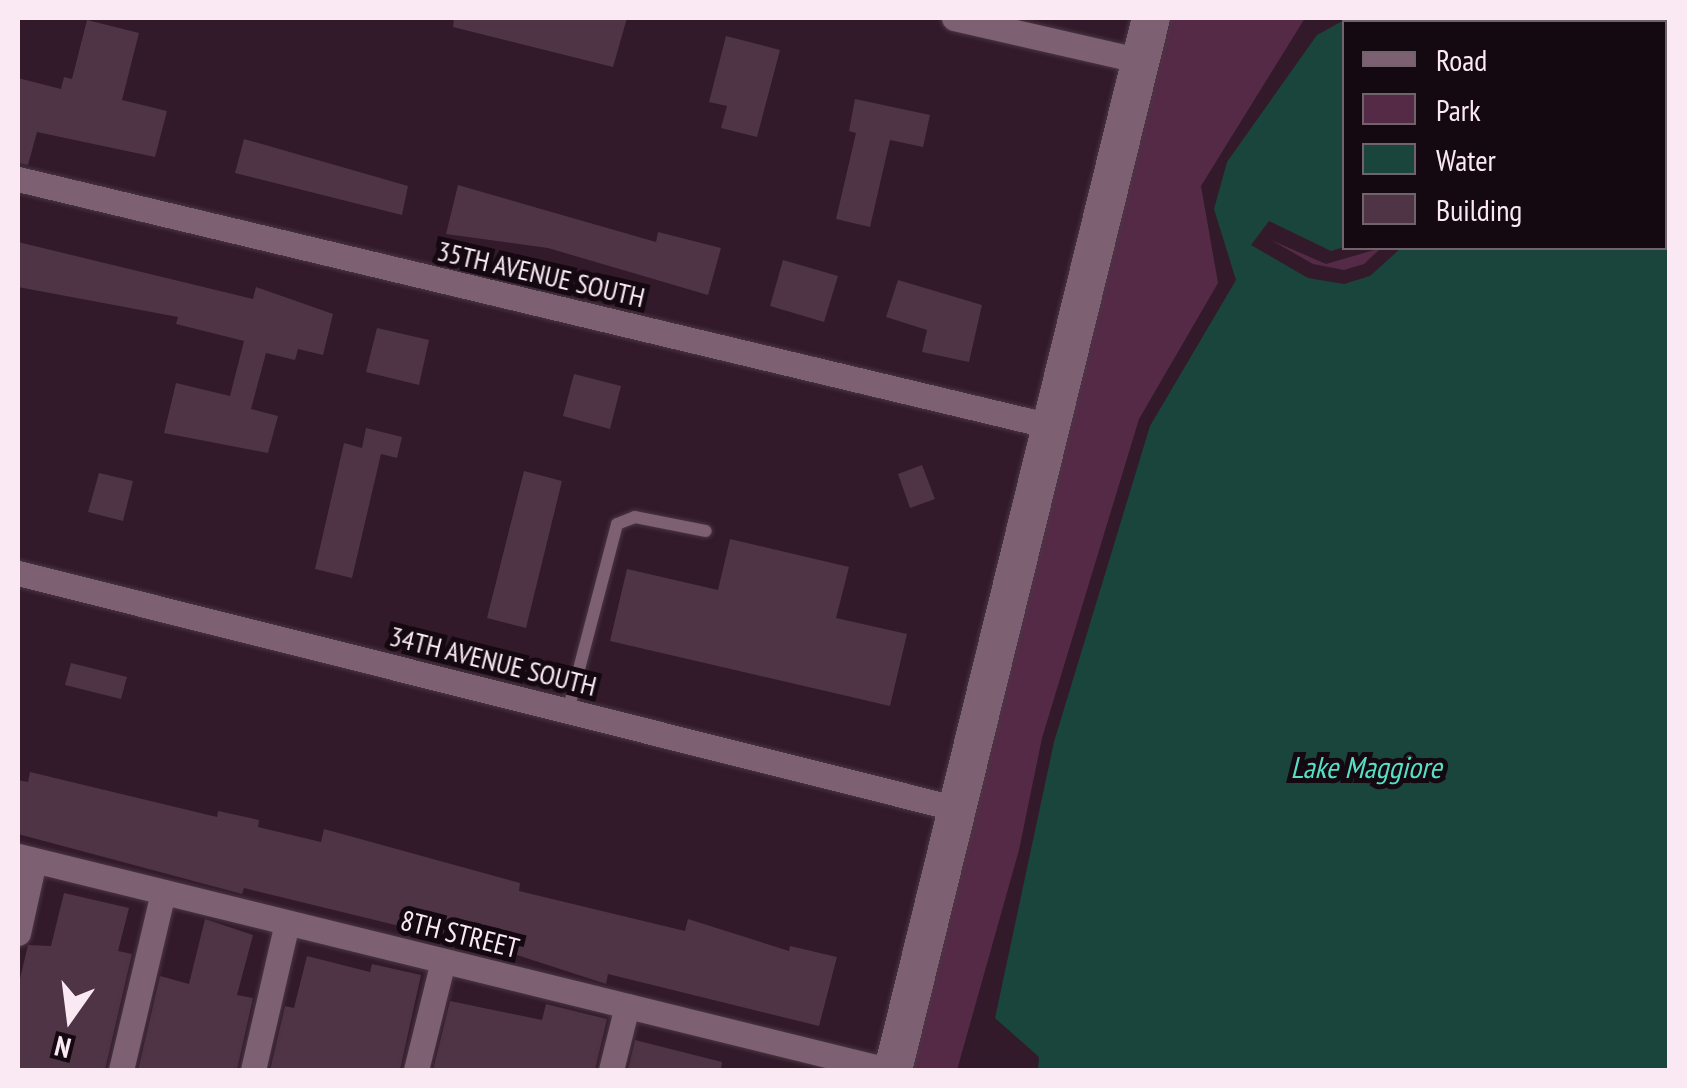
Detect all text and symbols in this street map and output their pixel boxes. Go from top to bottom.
legend [1342,20,1667,250]
text: Road [1436,40,1487,79]
text: Park [1436,90,1481,129]
text: Water [1436,140,1496,179]
text: Building [1436,190,1522,229]
street label: 35TH AVENUE SOUTH [434,234,648,314]
street label: 34TH AVENUE SOUTH [386,619,600,703]
water label: Lake Maggiore [1290,749,1442,785]
street label: 8TH STREET [397,903,523,965]
north arrow [20,968,120,1068]
text: N [51,1028,74,1067]

